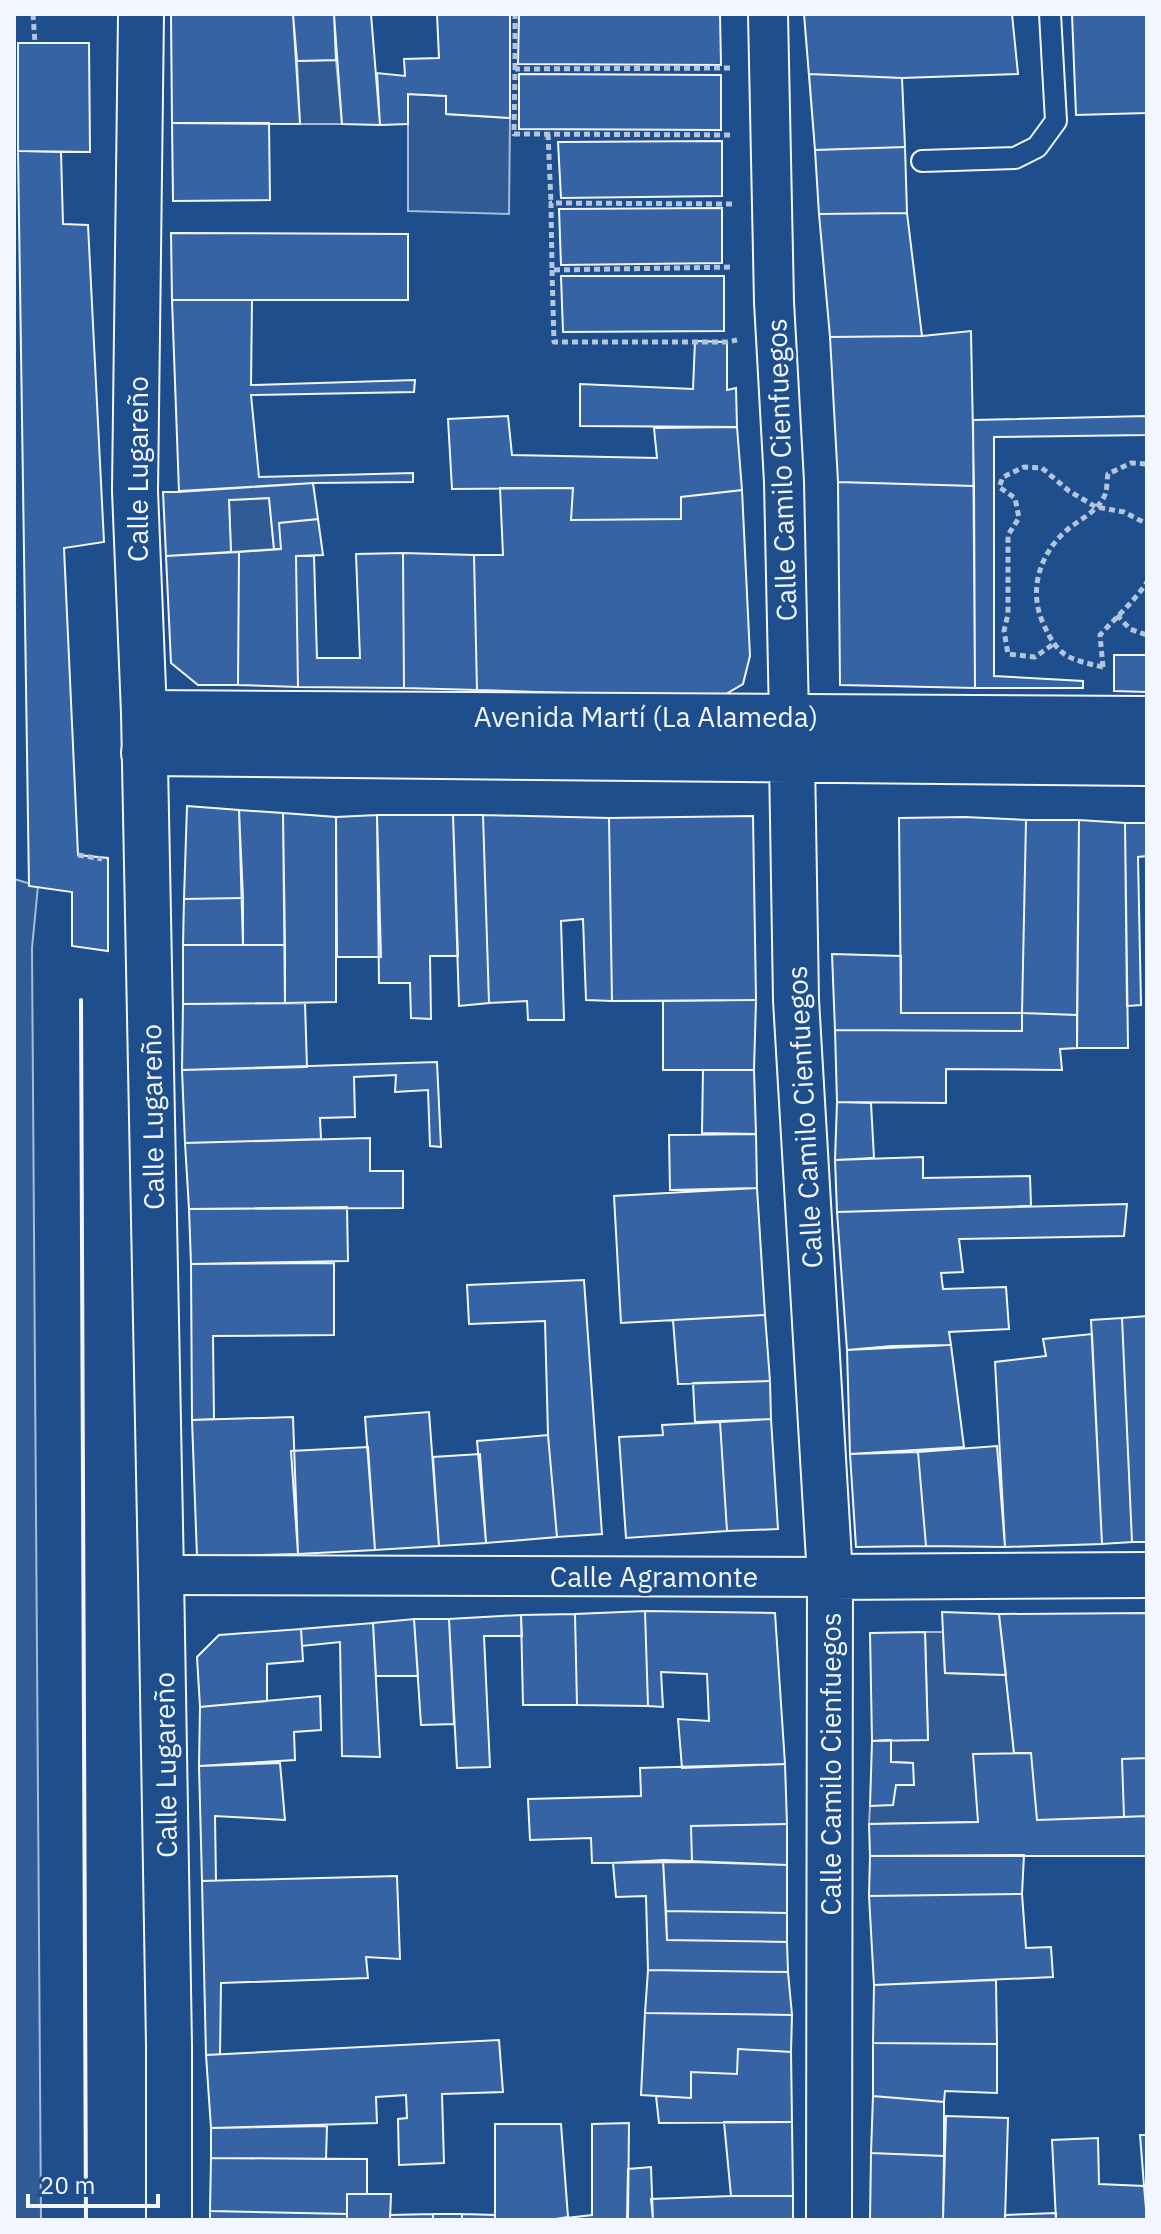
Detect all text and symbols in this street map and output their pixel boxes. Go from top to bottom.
street label: Calle Camilo Cienfuegos [757,318,805,622]
street label: Calle Lugareño [119,376,156,562]
street label: Avenida Martí (La Alameda) [474,698,818,735]
street label: Calle Camilo Cienfuegos [778,965,830,1269]
street label: Calle Lugareño [132,1024,172,1210]
street label: Calle Agramonte [550,1558,758,1595]
street label: Calle Camilo Cienfuegos [812,1612,849,1916]
street label: Calle Lugareño [145,1672,185,1858]
scale bar [28,2158,158,2208]
text: 20 m [40,2169,95,2201]

